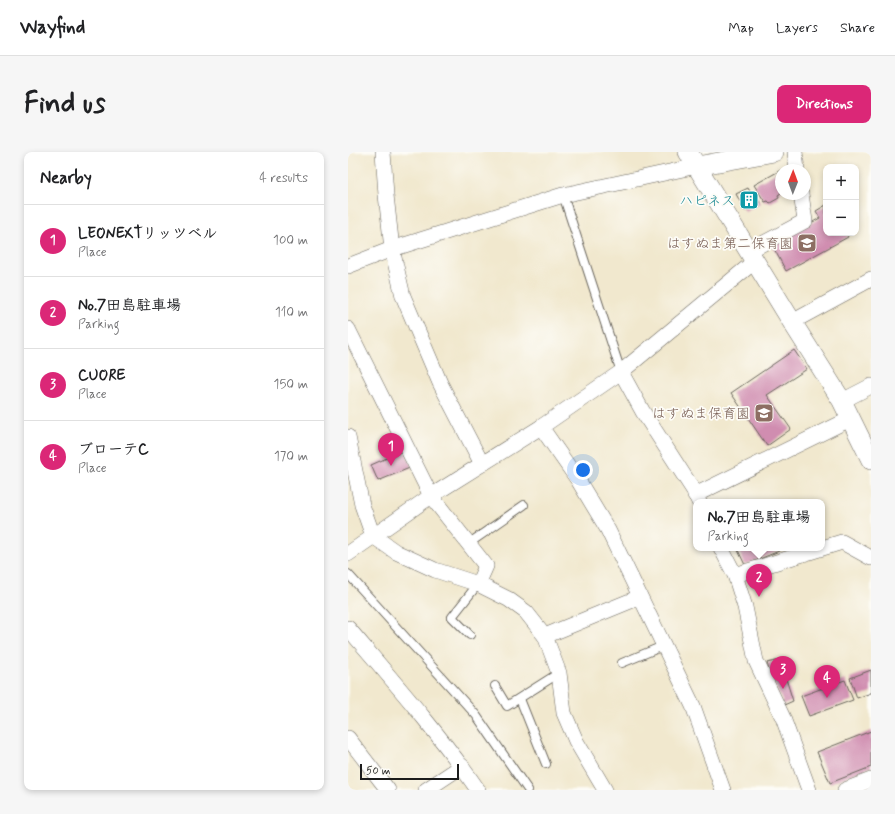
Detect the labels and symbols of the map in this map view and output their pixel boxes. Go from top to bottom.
north arrow [775,164,811,200]
building icon: ハピネス [738,189,760,211]
place label: ハピネス [679,192,735,210]
school or university icon: はすぬま第二保育園 [796,232,818,254]
place label: はすぬま第二保育園 [667,235,793,253]
school or university icon: はすぬま保育園 [753,402,775,424]
place label: はすぬま保育園 [652,405,750,423]
pin: 1 [378,433,404,466]
your location [573,460,593,480]
pin: 2 [746,564,772,597]
pin: 3 [770,656,796,689]
pin: 4 [814,665,840,698]
scale bar [360,762,459,781]

